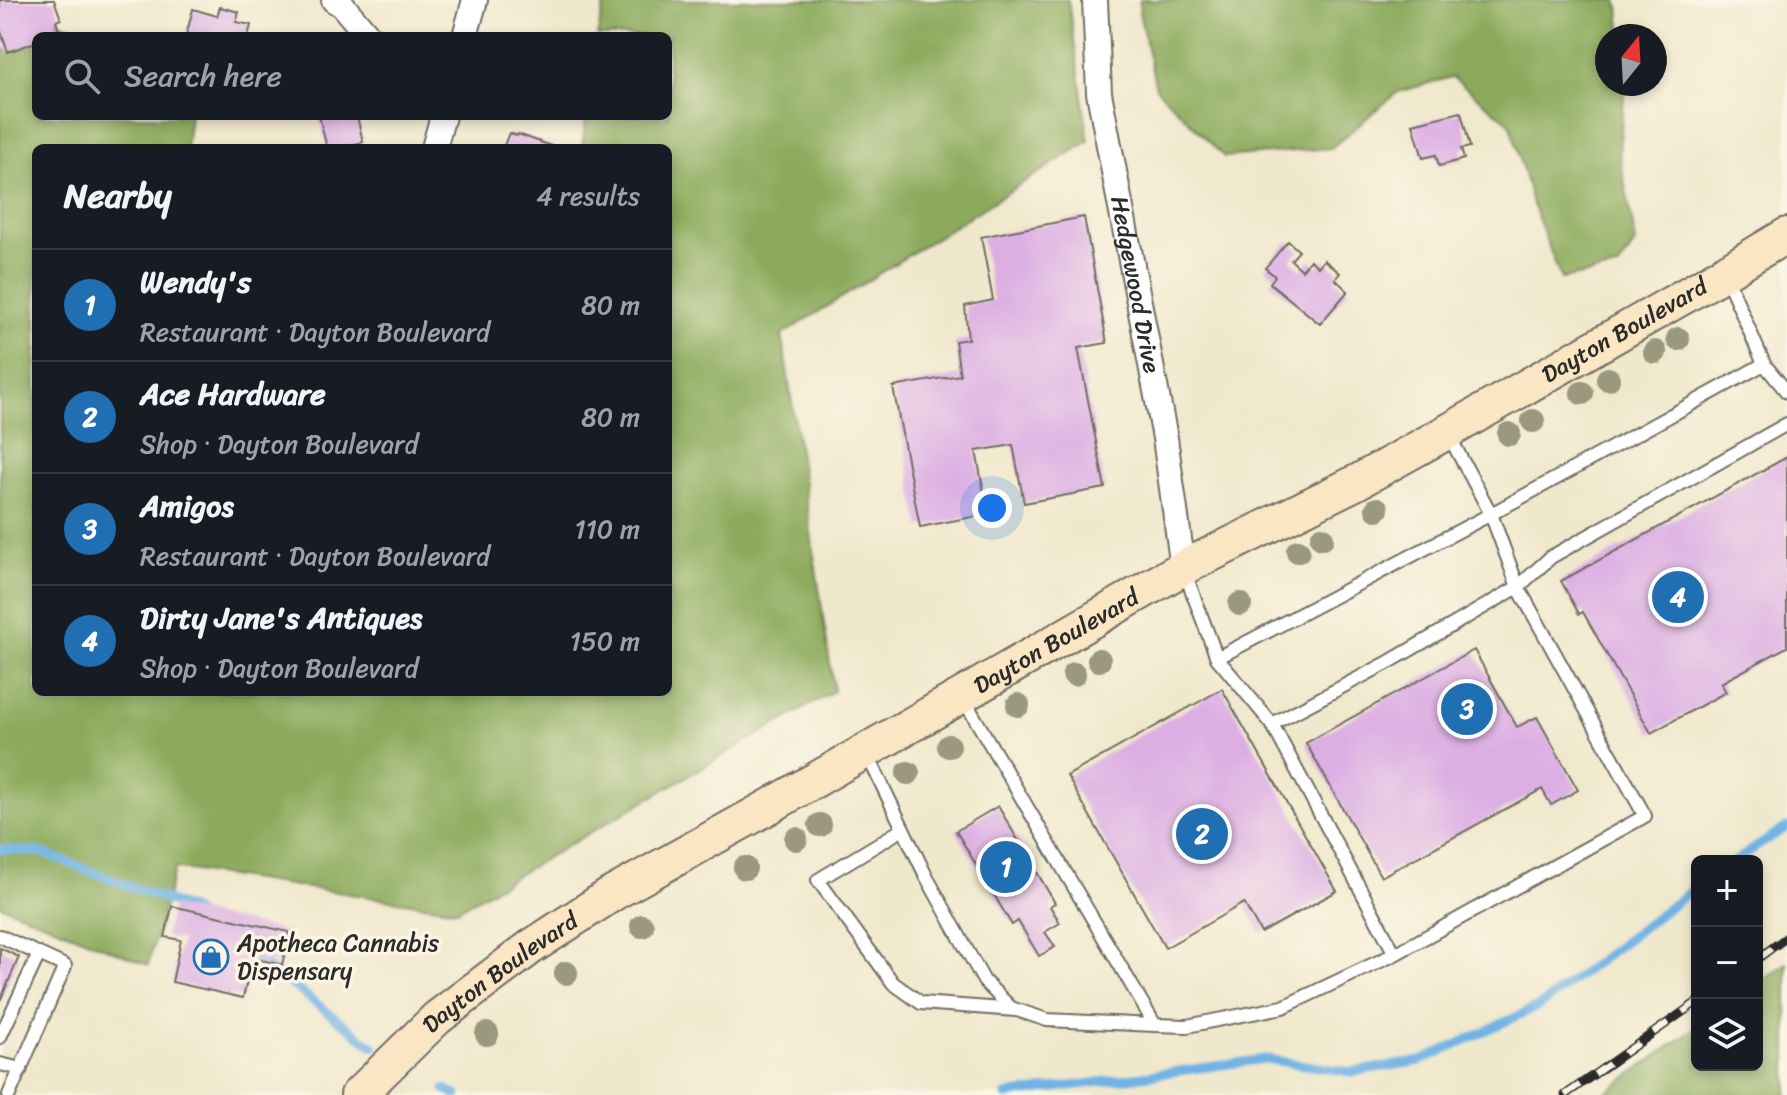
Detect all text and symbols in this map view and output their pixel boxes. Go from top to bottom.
north arrow [1595,24,1667,96]
search box [32,32,672,120]
text: Search here [124,49,282,103]
icon: search [60,54,104,98]
text: Nearby [64,166,172,226]
text: 4 results [536,173,640,219]
street label: Hedgewood Drive [1098,192,1173,377]
text: Wendy's [140,255,251,309]
street label: Dayton Boulevard [1533,265,1717,395]
text: 1 [84,282,96,328]
text: 80 m [581,282,640,328]
text: Restaurant · Dayton Boulevard [140,309,490,355]
text: Ace Hardware [140,367,326,421]
text: 2 [82,394,98,440]
text: 80 m [581,394,640,440]
text: Shop · Dayton Boulevard [140,421,418,467]
text: Amigos [140,479,234,533]
your location [972,488,1012,528]
text: 3 [83,506,97,552]
text: 110 m [575,506,640,552]
text: Restaurant · Dayton Boulevard [140,533,490,579]
pin: 4 [1652,567,1704,627]
street label: Dayton Boulevard [965,575,1149,706]
text: Dirty Jane's Antiques [140,591,422,645]
text: 4 [82,618,98,664]
text: 150 m [570,618,640,664]
text: Shop · Dayton Boulevard [140,645,418,691]
pin: 3 [1441,679,1493,739]
pin: 2 [1176,804,1228,864]
pin: 1 [980,837,1032,897]
map controls [1691,855,1763,1071]
button: + [1691,855,1763,927]
street label: Dayton Boulevard [411,899,589,1044]
place label: Apotheca Cannabis Dispensary [236,922,439,992]
button: − [1691,927,1763,999]
shop icon: Apotheca Cannabis Dispensary [192,938,230,976]
button: layers [1691,999,1763,1071]

